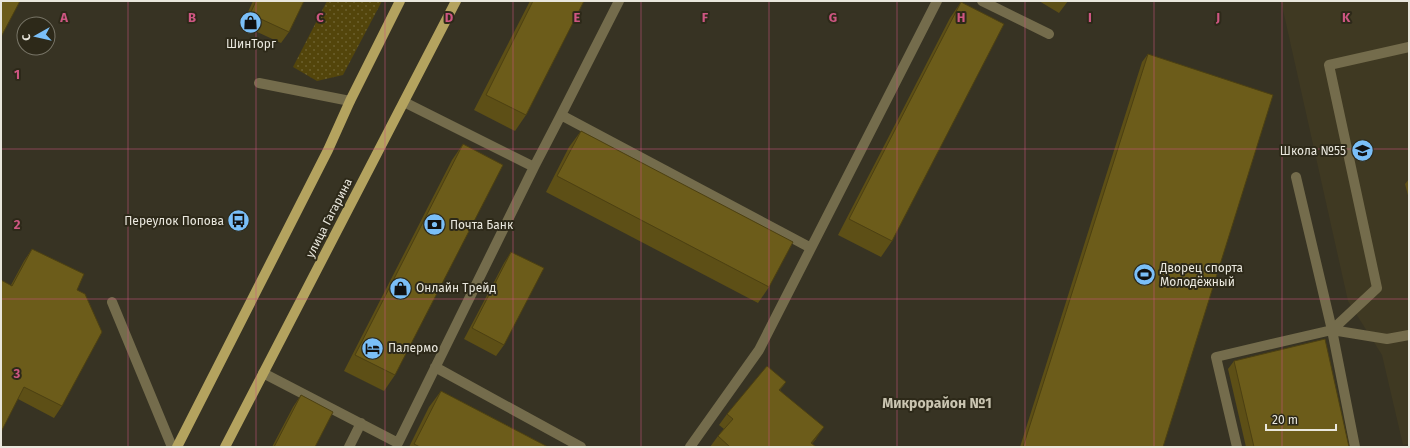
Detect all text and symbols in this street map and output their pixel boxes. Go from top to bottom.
text: A [59,10,68,25]
text: B [188,10,196,25]
shop icon: ШинТорг [238,10,264,36]
text: C [316,10,324,25]
text: D [445,10,454,25]
text: E [574,10,581,25]
text: F [702,10,709,25]
text: G [829,10,837,25]
text: H [957,10,965,25]
text: I [1088,10,1092,25]
text: J [1215,10,1220,25]
text: K [1342,10,1351,25]
north arrow [16,16,56,56]
text: С [20,33,33,41]
place label: ШинТорг [226,37,277,51]
text: 1 [14,67,20,82]
school or university icon: Школа №55 [1349,138,1375,164]
place label: Школа №55 [1280,144,1346,158]
street label: улица Гагарина [303,176,355,260]
bus stop icon: Переулок Попова [226,208,252,234]
bank icon: Почта Банк [421,212,447,238]
place label: Переулок Попова [124,214,224,228]
text: 2 [14,217,21,232]
place label: Почта Банк [450,218,514,232]
place label: Дворец спорта Молодёжный [1159,261,1243,289]
sports icon: Дворец спорта Молодёжный [1131,262,1157,288]
shop icon: Онлайн Трейд [388,275,414,301]
place label: Онлайн Трейд [416,281,496,295]
hotel icon: Палермо [360,335,386,361]
place label: Палермо [388,341,438,355]
text: 3 [13,366,21,381]
district label: Микрорайон №1 [882,395,992,412]
scale bar [1266,406,1336,432]
text: 20 m [1272,413,1298,427]

